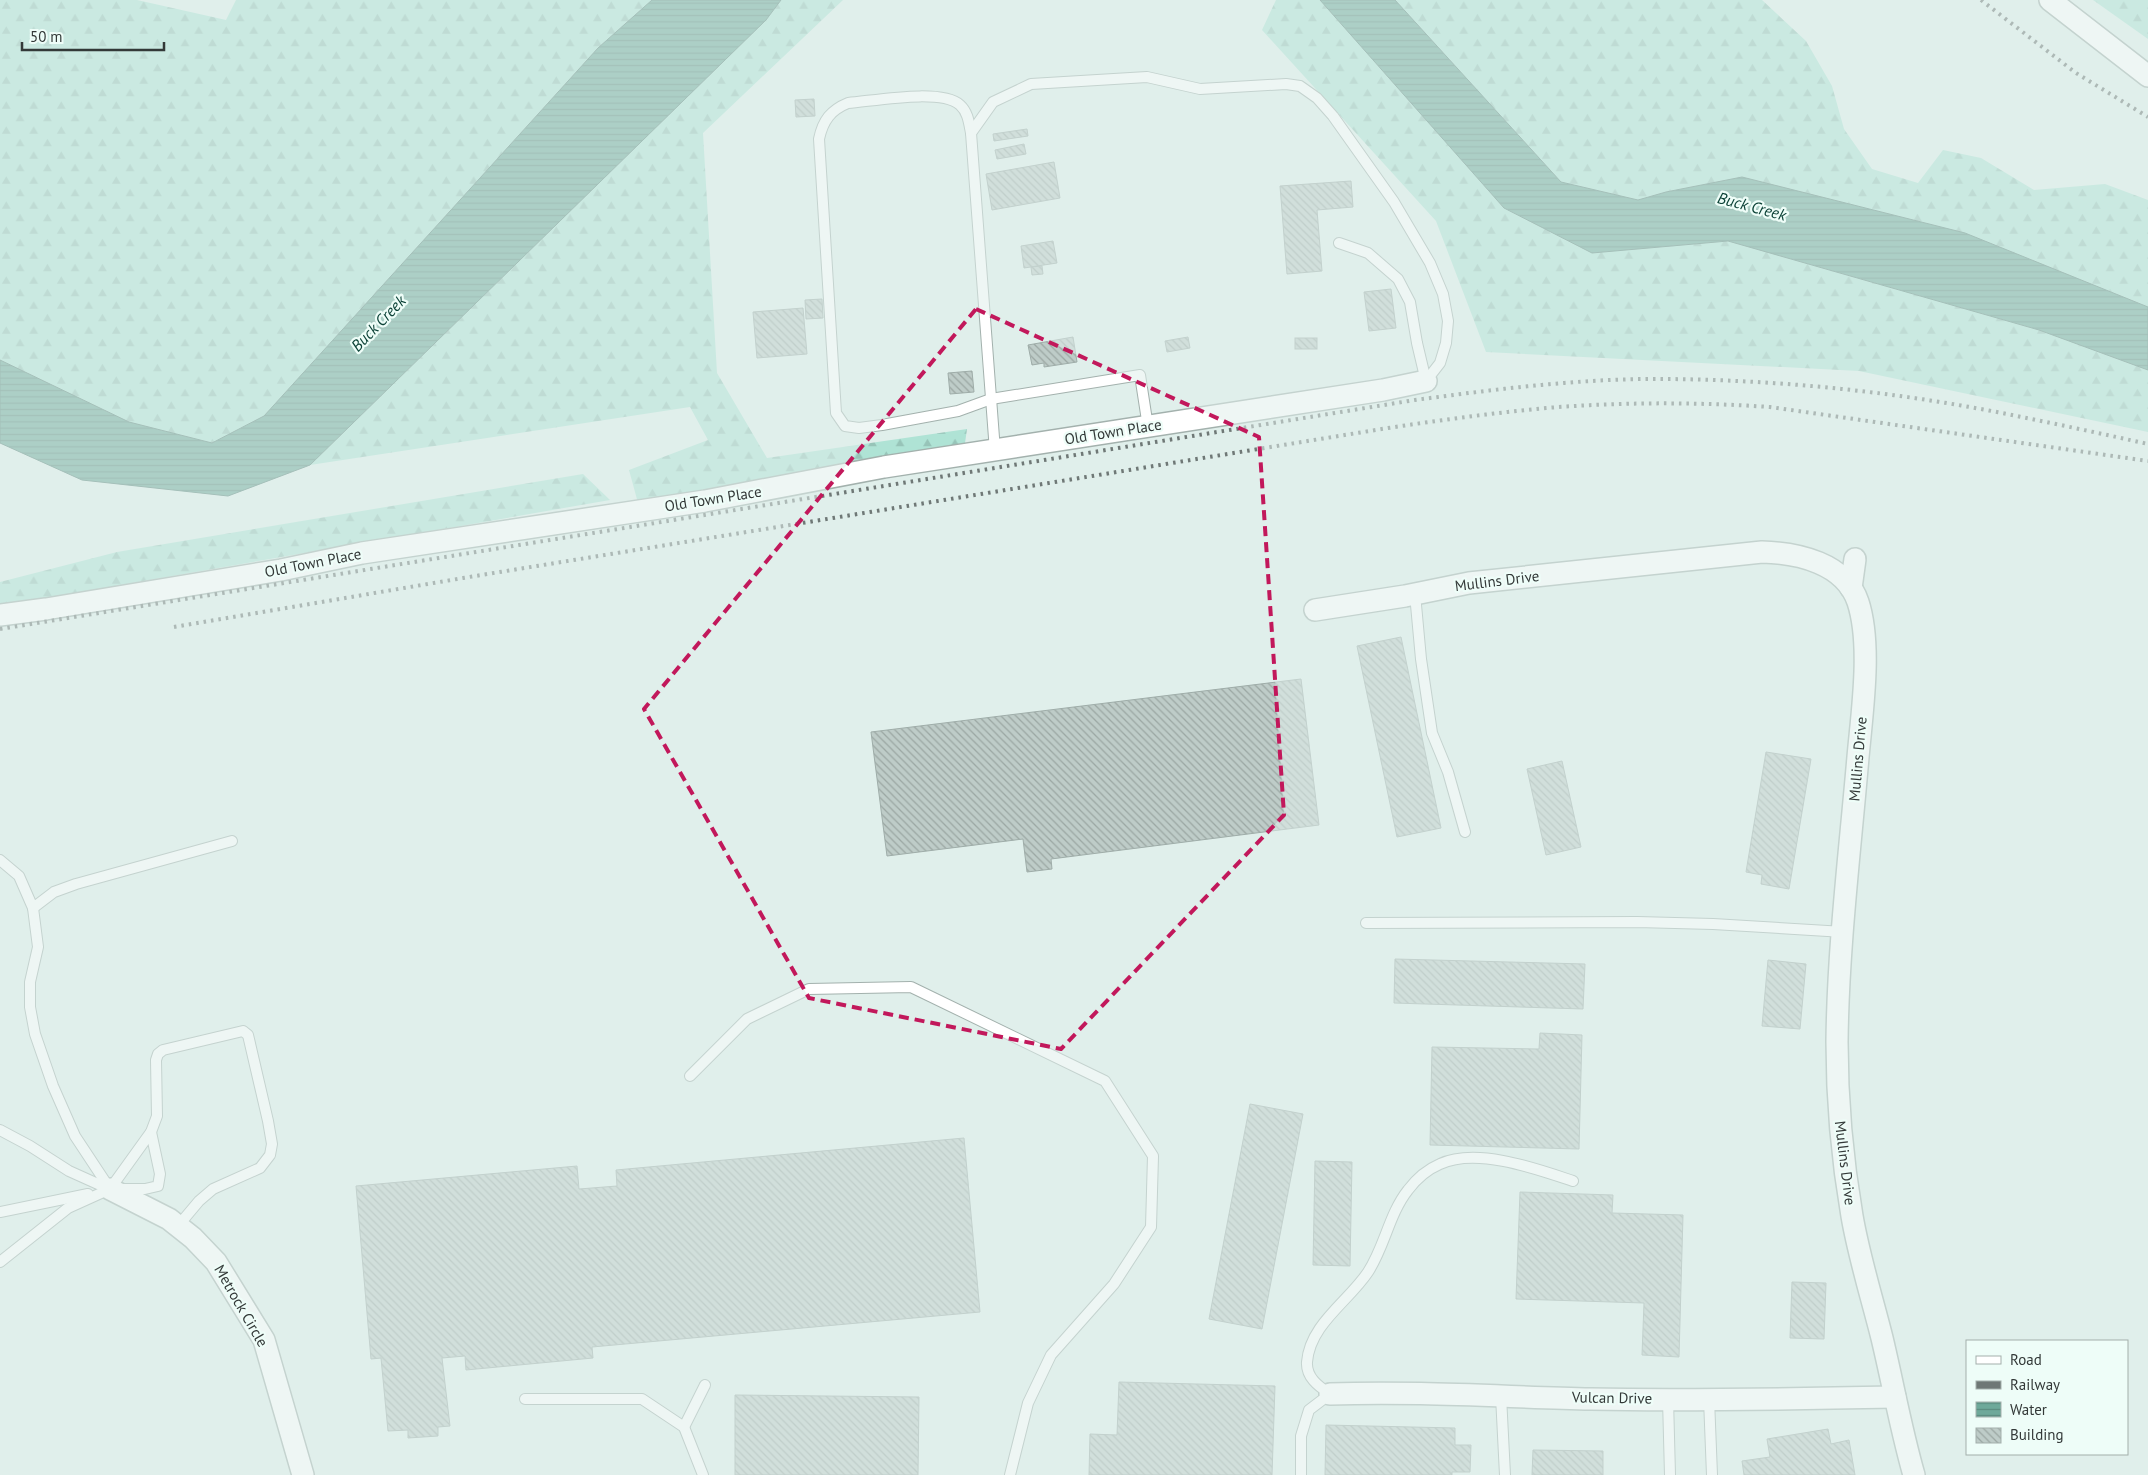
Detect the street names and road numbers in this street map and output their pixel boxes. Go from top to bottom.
street label: Old Town Place [1063,414,1163,449]
street label: Old Town Place [663,481,763,516]
street label: Old Town Place [263,544,363,581]
street label: Mullins Drive [1454,566,1540,595]
street label: Mullins Drive [1844,716,1871,802]
street label: Mullins Drive [1831,1120,1860,1206]
street label: Metrock Circle [210,1261,273,1350]
street label: Vulcan Drive [1571,1387,1652,1408]

